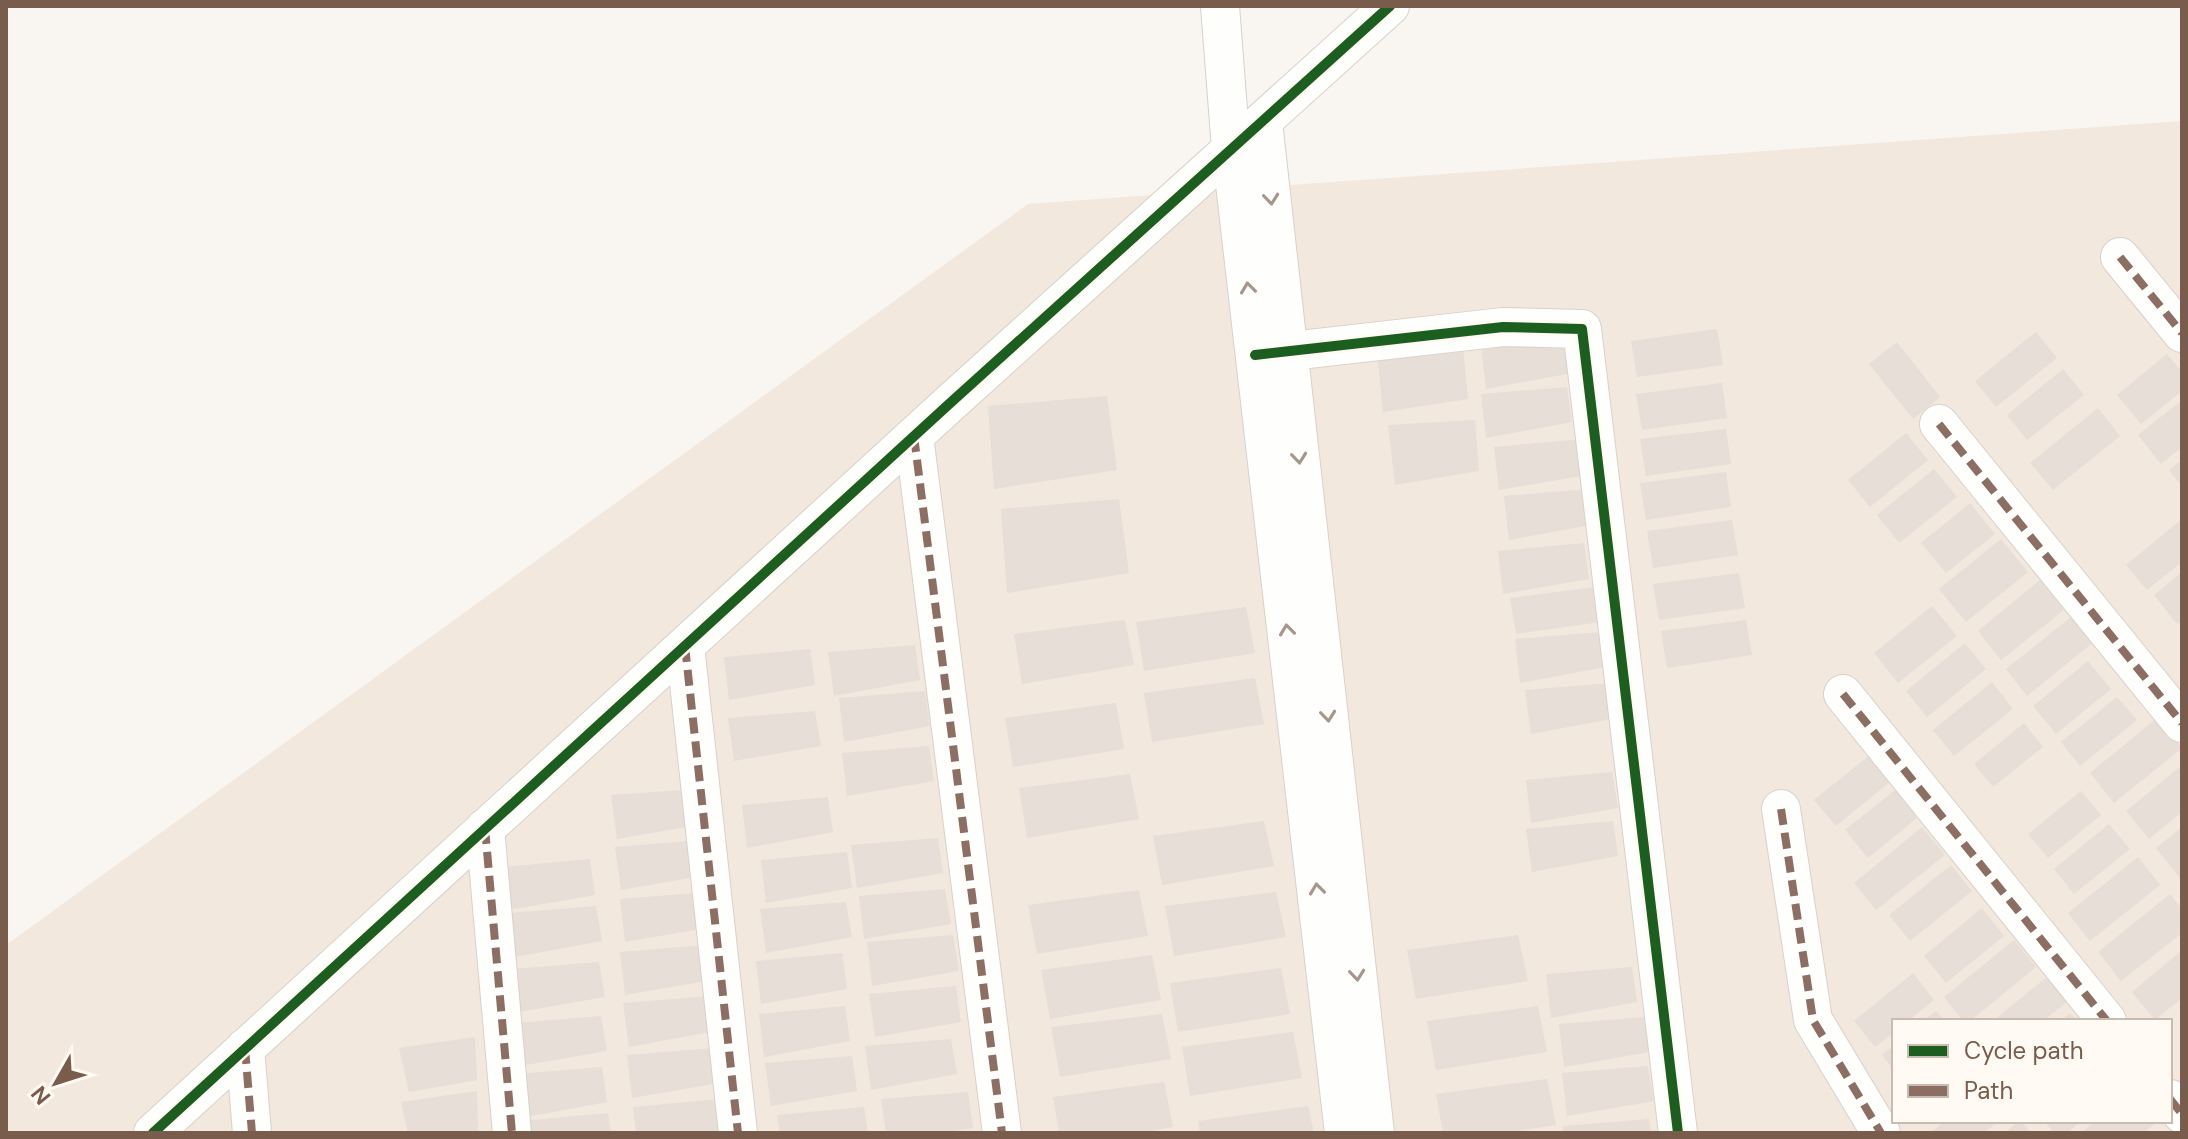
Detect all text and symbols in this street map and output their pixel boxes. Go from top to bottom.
one-way arrow [1263,193,1280,206]
one-way arrow [1239,282,1256,295]
one-way arrow [1291,452,1308,465]
one-way arrow [1279,623,1296,637]
one-way arrow [1320,710,1337,723]
one-way arrow [1308,882,1325,895]
one-way arrow [1348,968,1365,981]
legend [1892,1019,2172,1123]
text: Cycle path [1964,1035,2083,1066]
north arrow [16,1043,96,1123]
text: Path [1964,1075,2013,1106]
text: N [25,1080,57,1111]

